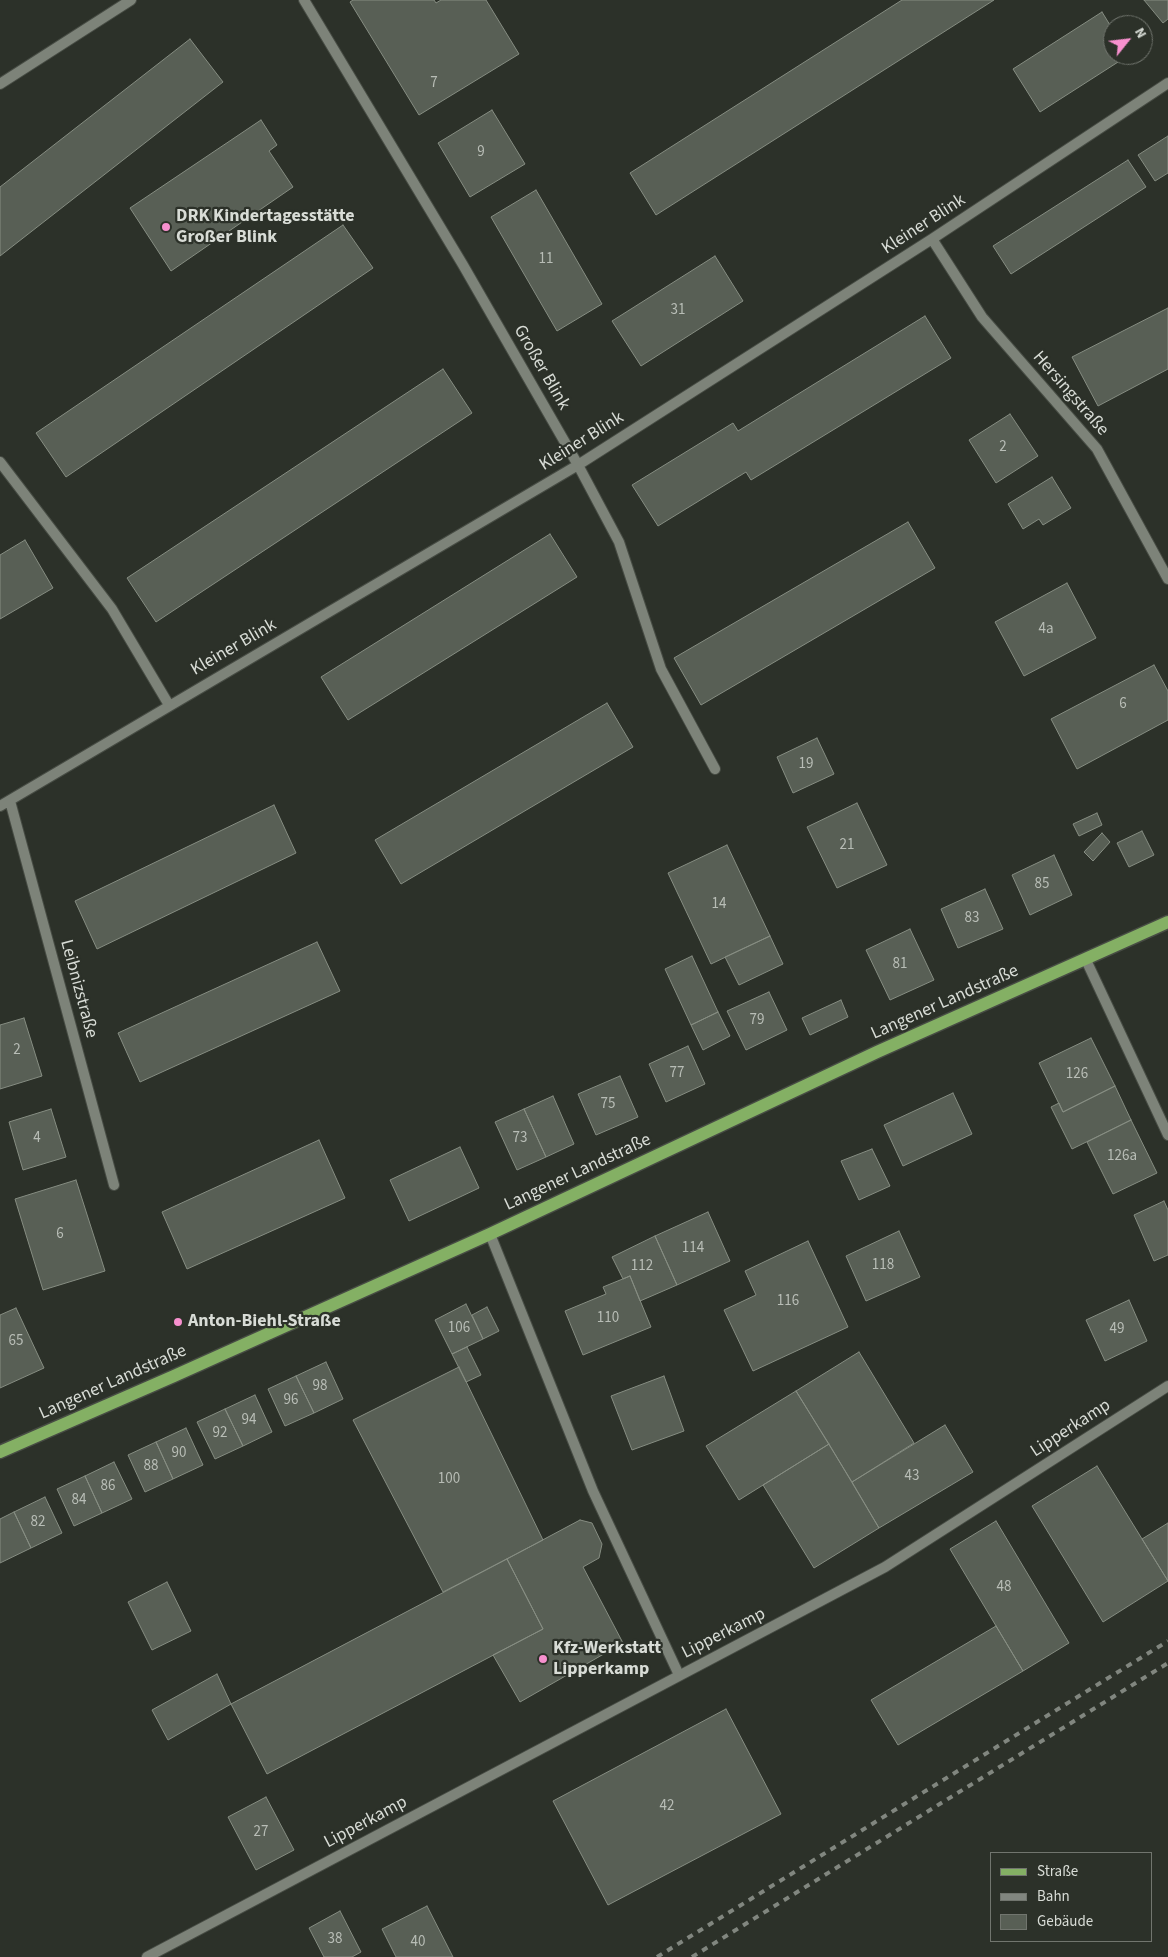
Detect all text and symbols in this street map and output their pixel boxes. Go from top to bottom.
north arrow [1103,15,1153,65]
text: N [1129,24,1151,42]
house number: 7 [430,75,438,93]
house number: 9 [477,144,485,162]
street label: Kleiner Blink [878,190,970,260]
place label: DRK Kindertagesstätte Großer Blink [176,206,355,248]
marker: DRK Kindertagesstätte Großer Blink [160,221,172,233]
house number: 11 [539,251,553,269]
house number: 31 [671,302,685,320]
street label: Großer Blink [508,322,574,414]
street label: Hersingstraße [1027,347,1113,441]
street label: Kleiner Blink [536,408,628,476]
house number: 2 [999,439,1007,457]
street label: Kleiner Blink [187,615,281,681]
house number: 4a [1038,621,1054,639]
house number: 6 [1119,696,1127,714]
house number: 19 [799,756,813,774]
house number: 21 [840,837,854,855]
house number: 85 [1035,876,1049,894]
house number: 14 [712,896,726,914]
house number: 83 [965,910,979,928]
street label: Leibnizstraße [54,937,102,1041]
house number: 81 [893,956,907,974]
street label: Langener Landstraße [868,961,1022,1045]
house number: 79 [750,1012,764,1030]
house number: 2 [13,1042,21,1060]
house number: 77 [670,1065,684,1083]
house number: 126 [1066,1066,1088,1084]
house number: 75 [601,1096,615,1114]
house number: 4 [33,1130,41,1148]
street label: Langener Landstraße [501,1130,655,1216]
house number: 73 [513,1130,527,1148]
house number: 126a [1107,1148,1137,1166]
house number: 6 [56,1226,64,1244]
house number: 114 [682,1240,704,1258]
house number: 118 [872,1257,894,1275]
house number: 112 [631,1258,653,1276]
house number: 116 [777,1293,799,1311]
house number: 110 [597,1310,619,1328]
place label: Anton-Biehl-Straße [188,1311,341,1333]
marker: Anton-Biehl-Straße [172,1316,184,1328]
house number: 106 [448,1320,470,1338]
house number: 49 [1110,1321,1124,1339]
house number: 65 [9,1333,23,1351]
street label: Langener Landstraße [36,1341,190,1425]
house number: 98 [313,1378,327,1396]
house number: 96 [284,1392,298,1410]
street label: Lipperkamp [1027,1395,1115,1463]
house number: 94 [242,1412,256,1430]
house number: 92 [213,1425,227,1443]
house number: 90 [172,1445,186,1463]
house number: 88 [144,1458,158,1476]
house number: 43 [905,1468,919,1486]
house number: 100 [438,1471,460,1489]
house number: 86 [101,1478,115,1496]
house number: 84 [72,1492,86,1510]
house number: 82 [31,1514,45,1532]
house number: 48 [997,1579,1011,1597]
street label: Lipperkamp [679,1604,769,1664]
place label: Kfz-Werkstatt Lipperkamp [553,1638,661,1680]
marker: Kfz-Werkstatt Lipperkamp [537,1653,549,1665]
street label: Lipperkamp [321,1792,411,1854]
house number: 42 [660,1798,674,1816]
house number: 27 [254,1824,268,1842]
legend [990,1852,1153,1942]
text: Straße [1037,1861,1078,1882]
text: Bahn [1037,1886,1070,1907]
text: Gebäude [1037,1911,1093,1932]
house number: 38 [328,1931,342,1949]
house number: 40 [411,1934,425,1952]

